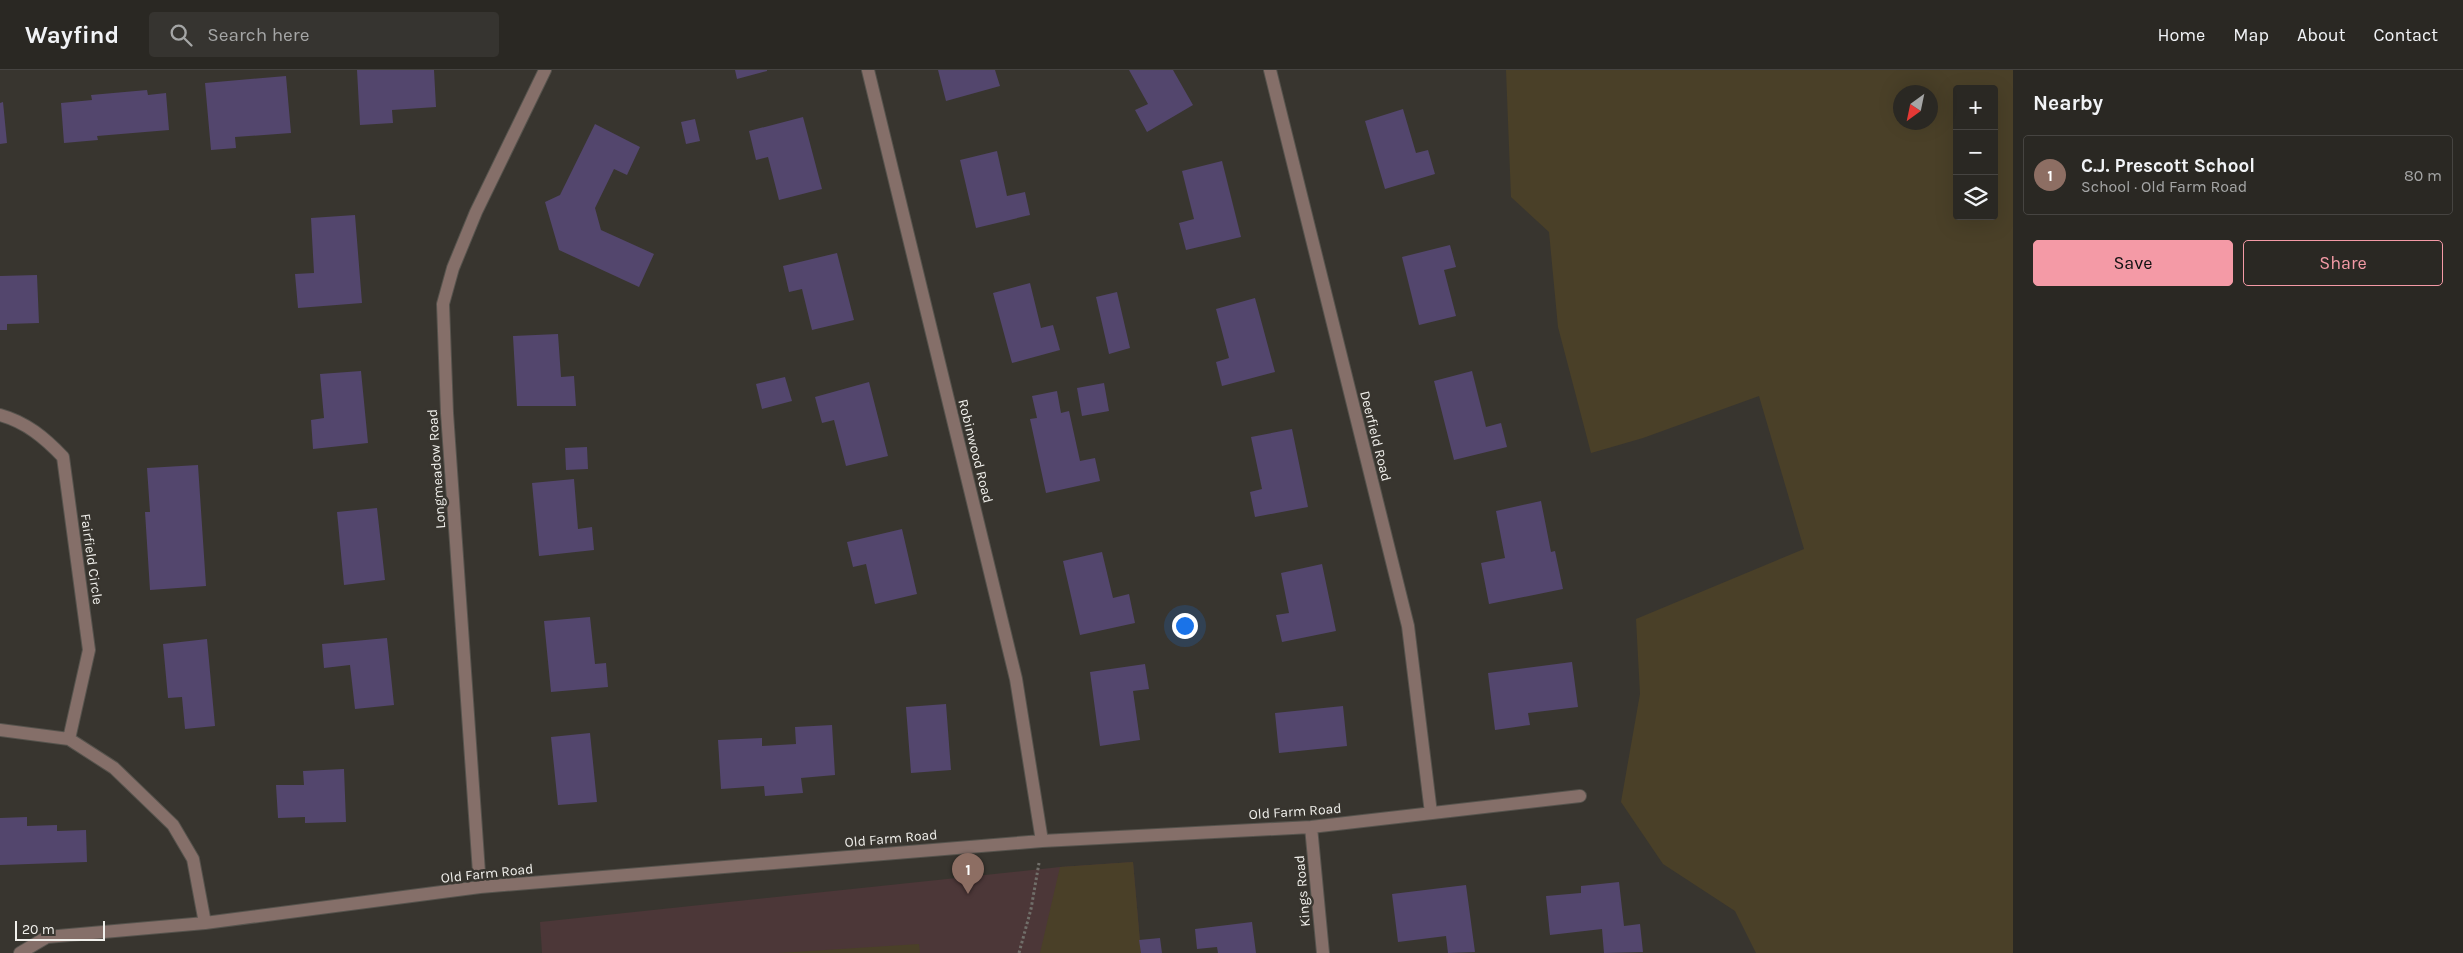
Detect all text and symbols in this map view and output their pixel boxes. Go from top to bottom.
search box [149,12,499,57]
text: Wayfind [25,21,119,49]
icon: search [167,21,195,49]
text: Search here [207,24,309,46]
text: Home [2157,24,2205,46]
text: Map [2233,24,2269,46]
text: About [2297,24,2346,46]
text: Contact [2374,24,2438,46]
north arrow [1893,85,1938,130]
map controls [1953,85,1998,220]
button: + [1953,85,1998,130]
text: Nearby [2033,91,2103,115]
button: − [1953,130,1998,175]
text: C.J. Prescott School [2081,155,2255,177]
text: 1 [2047,166,2053,185]
text: 80 m [2404,166,2442,185]
button: layers [1953,175,1998,220]
text: School · Old Farm Road [2081,177,2247,196]
button: Save [2033,240,2233,286]
button: Share [2243,240,2443,286]
street label: Deerfield Road [1356,389,1395,483]
street label: Robinwood Road [954,397,997,505]
street label: Longmeadow Road [424,408,449,530]
street label: Fairfield Circle [77,512,106,606]
your location [1172,613,1198,639]
street label: Old Farm Road [1248,800,1342,823]
street label: Old Farm Road [844,826,938,851]
pin: 1 [952,853,984,894]
street label: Kings Road [1291,854,1314,928]
street label: Old Farm Road [440,860,534,887]
scale bar [15,918,105,941]
text: 20 m [22,921,55,938]

